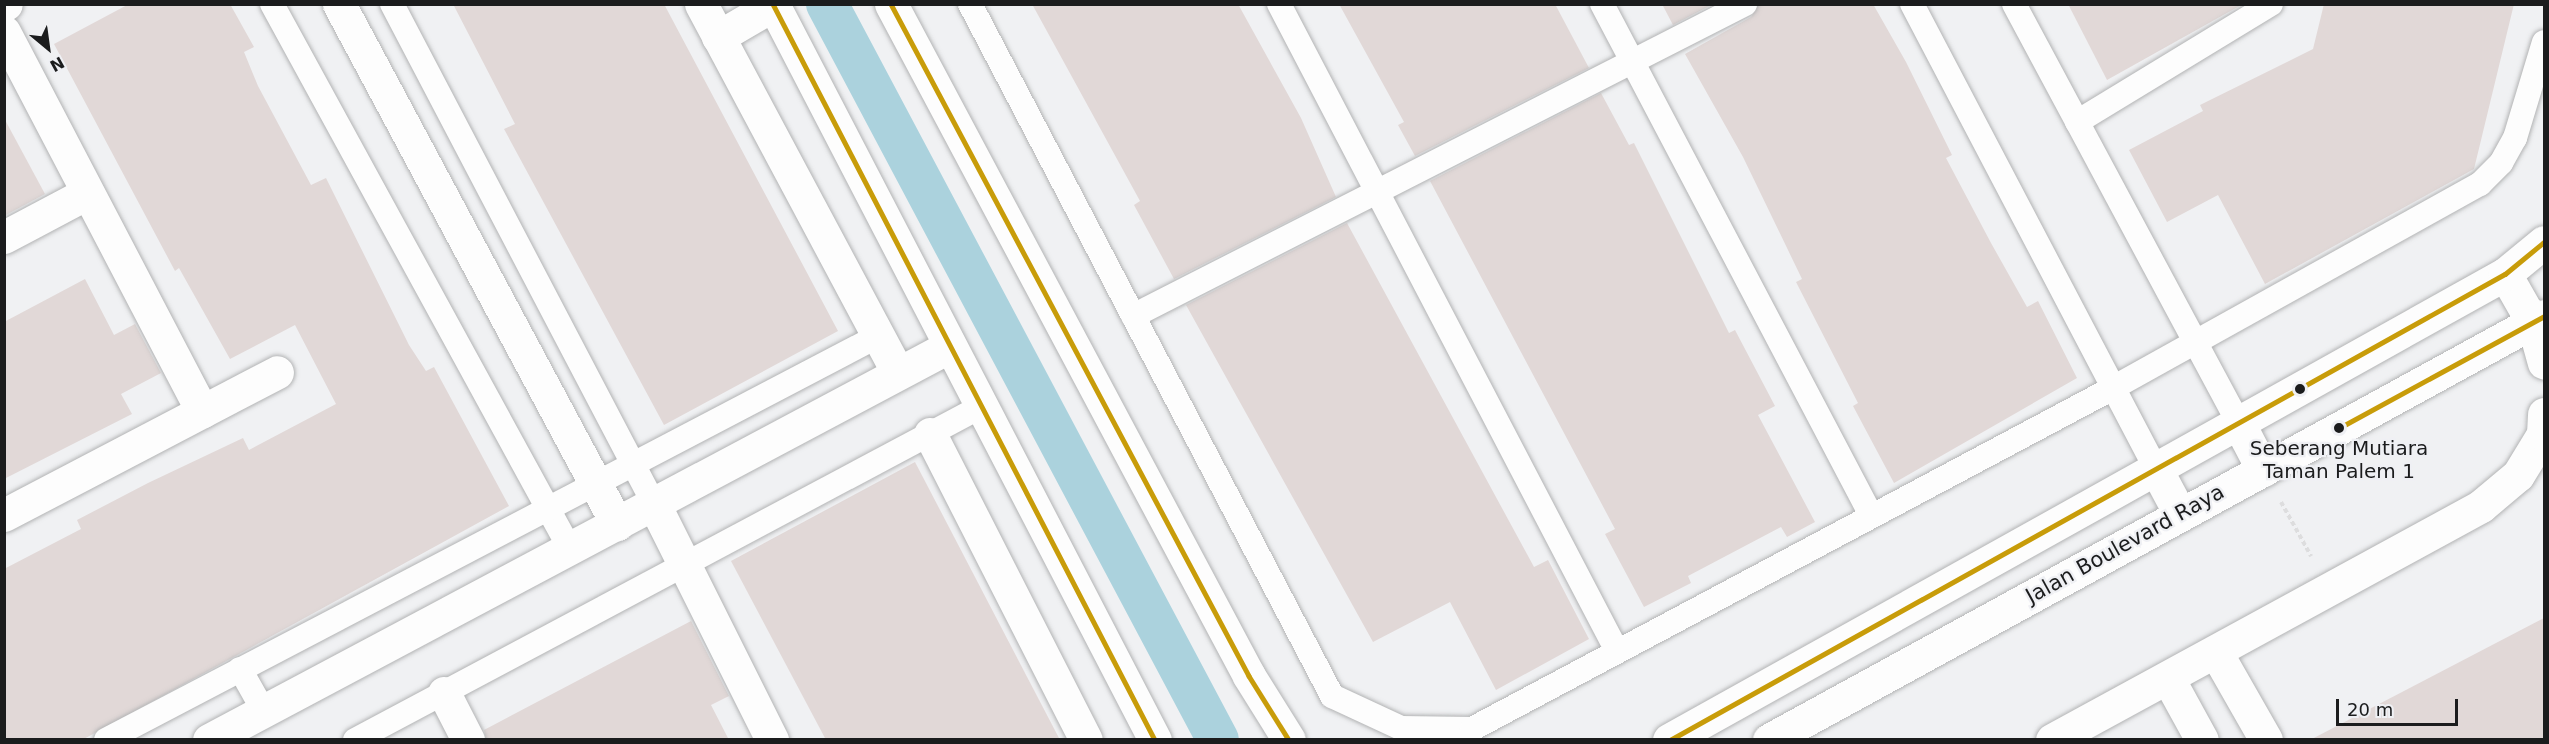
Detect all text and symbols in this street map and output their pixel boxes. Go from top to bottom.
north arrow [18,18,78,78]
text: N [47,53,67,76]
unlabelled marker [2294,383,2306,395]
marker: Seberang Mutiara Taman Palem 1 [2333,422,2345,434]
place label: Seberang Mutiara Taman Palem 1 [2250,437,2428,484]
street label: Jalan Boulevard Raya [2021,479,2229,609]
scale bar [2339,687,2460,725]
text: 20 m [2347,699,2393,720]

